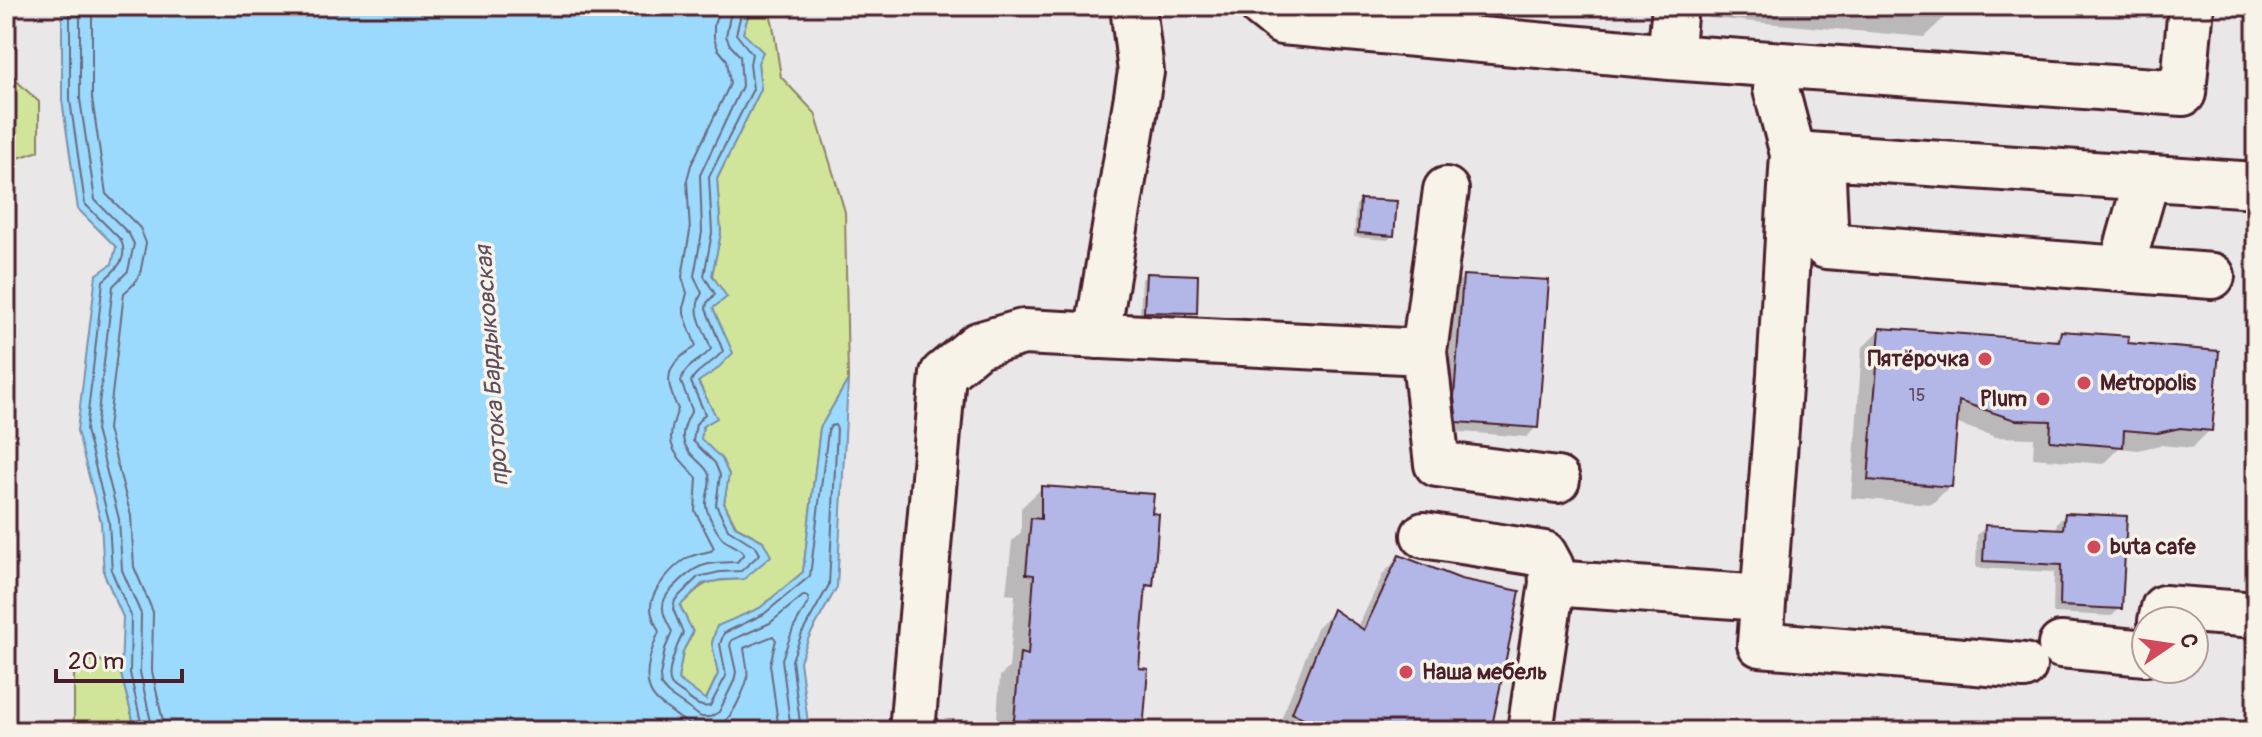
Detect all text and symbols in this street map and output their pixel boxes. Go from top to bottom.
water label: протока Бардыковская [469,242,515,487]
place label: Пятёрочка [1868,345,1969,373]
marker: Пятёрочка [1976,350,1994,368]
place label: Metropolis [2100,369,2196,397]
marker: Metropolis [2075,374,2093,392]
house number: 15 [1909,384,1925,407]
place label: Plum [1980,385,2027,413]
marker: Plum [2034,390,2052,408]
place label: buta cafe [2110,533,2197,561]
marker: buta cafe [2085,538,2103,556]
north arrow [2130,605,2210,685]
text: С [2173,631,2204,651]
scale bar [56,633,182,683]
text: 20 m [68,647,124,676]
place label: Наша мебель [1422,658,1547,686]
marker: Наша мебель [1397,663,1415,681]

